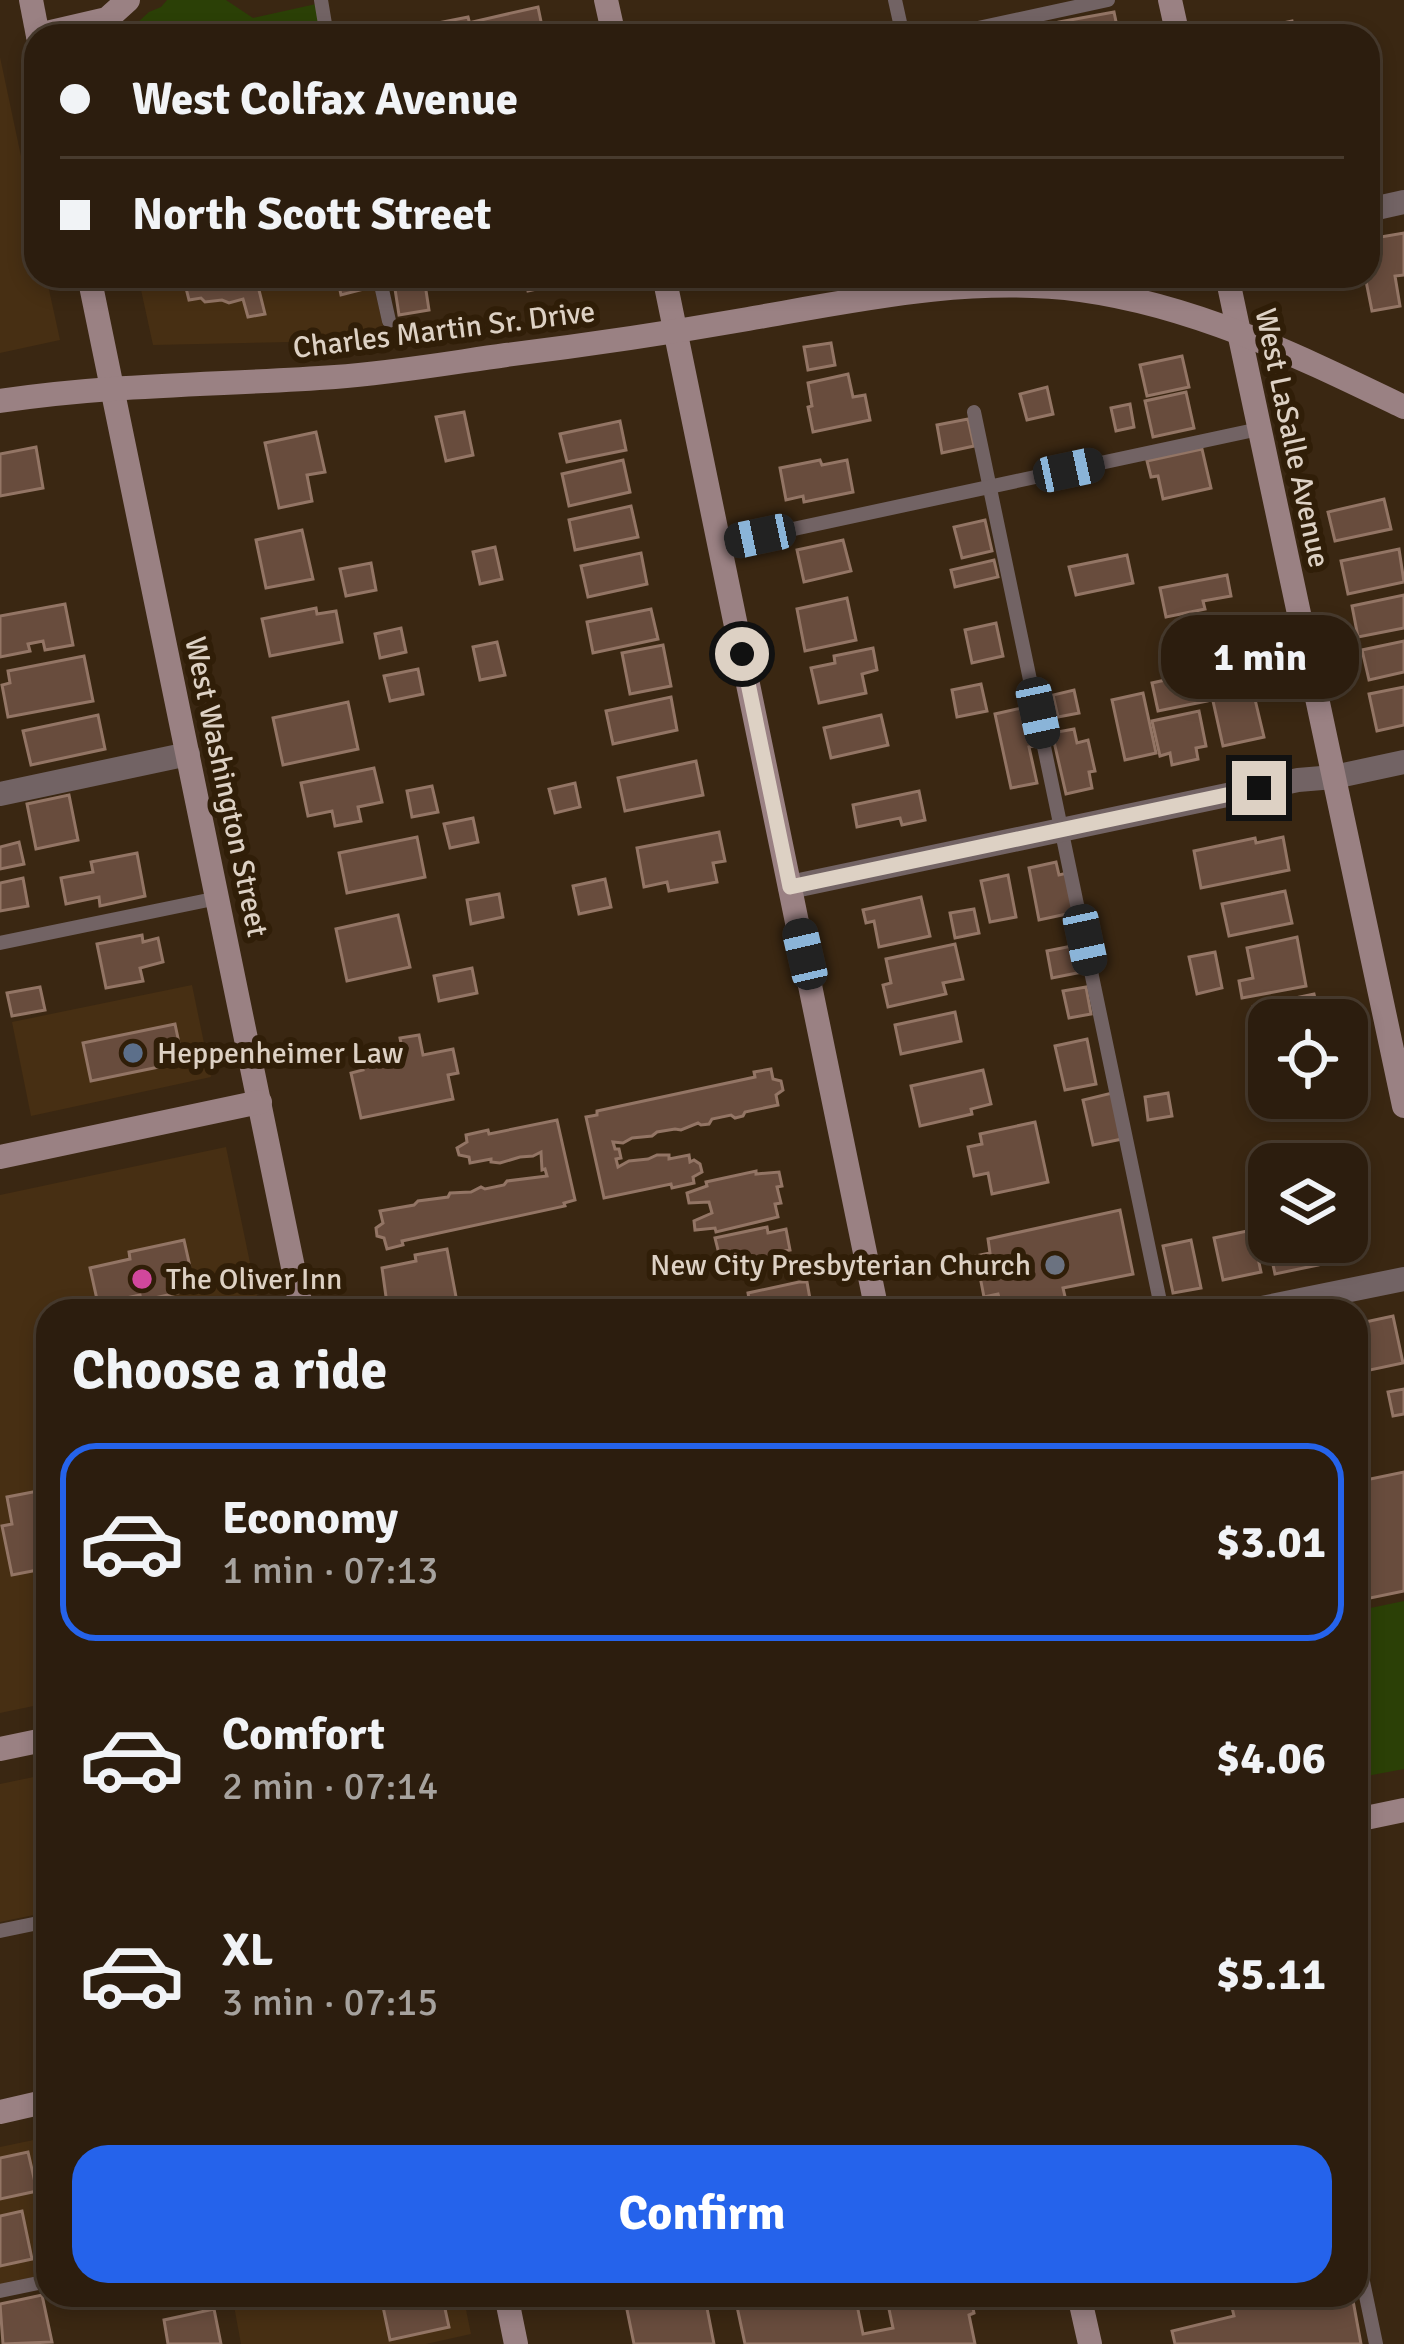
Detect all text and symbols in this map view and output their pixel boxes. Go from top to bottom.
text: West Colfax Avenue [132,72,518,127]
text: North Scott Street [132,187,491,242]
street label: Charles Martin Sr. Drive [291,293,597,367]
street label: West LaSalle Avenue [1246,305,1338,571]
car [1030,445,1108,495]
car [721,511,799,561]
callout: 1 min [1160,614,1358,698]
route start [715,627,769,681]
text: 1 min [1213,633,1307,681]
street label: West Washington Street [176,634,276,940]
car [1013,674,1063,752]
route end [1232,761,1286,815]
car [1060,901,1110,979]
car [779,915,831,993]
map controls [1248,999,1368,1263]
button: locate [1248,999,1368,1119]
place label: Heppenheimer Law [157,1035,404,1072]
marker: Heppenheimer Law [120,1040,146,1066]
button: layers [1248,1143,1368,1263]
place label: New City Presbyterian Church [650,1247,1031,1284]
marker: New City Presbyterian Church [1042,1252,1068,1278]
place label: The Oliver Inn [166,1261,342,1298]
marker: The Oliver Inn [129,1266,155,1292]
text: Choose a ride [72,1337,387,1404]
icon: car [78,1488,186,1596]
text: Economy [222,1491,398,1546]
text: $3.01 [1216,1515,1326,1570]
text: 1 min · 07:13 [222,1546,438,1594]
icon: car [78,1704,186,1812]
text: Comfort [222,1707,385,1762]
text: $4.06 [1216,1731,1326,1786]
text: 2 min · 07:14 [222,1762,438,1810]
icon: car [78,1920,186,2028]
text: XL [222,1923,273,1978]
text: $5.11 [1216,1947,1326,2002]
text: 3 min · 07:15 [222,1978,438,2026]
button: Confirm [72,2145,1332,2283]

